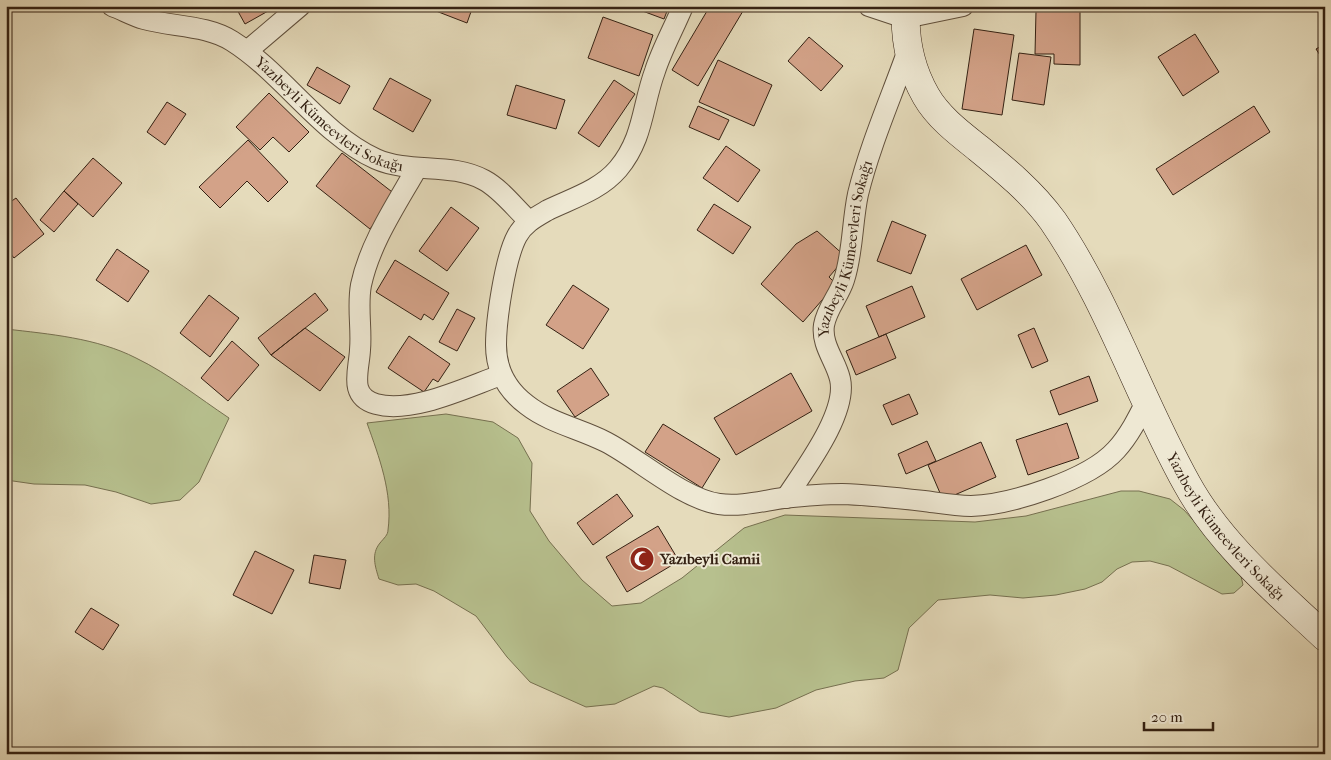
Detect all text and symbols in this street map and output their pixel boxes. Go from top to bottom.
street label: Yazıbeyli Kümeevleri Sokağı [251,52,405,175]
street label: Yazıbeyli Kümeevleri Sokağı [814,157,876,339]
street label: Yazıbeyli Kümeevleri Sokağı [1162,448,1289,604]
mosque icon: Yazıbeyli Camii [629,546,655,572]
place label: Yazıbeyli Camii [659,550,761,568]
scale bar [1144,700,1212,732]
text: 20 m [1151,708,1183,726]

